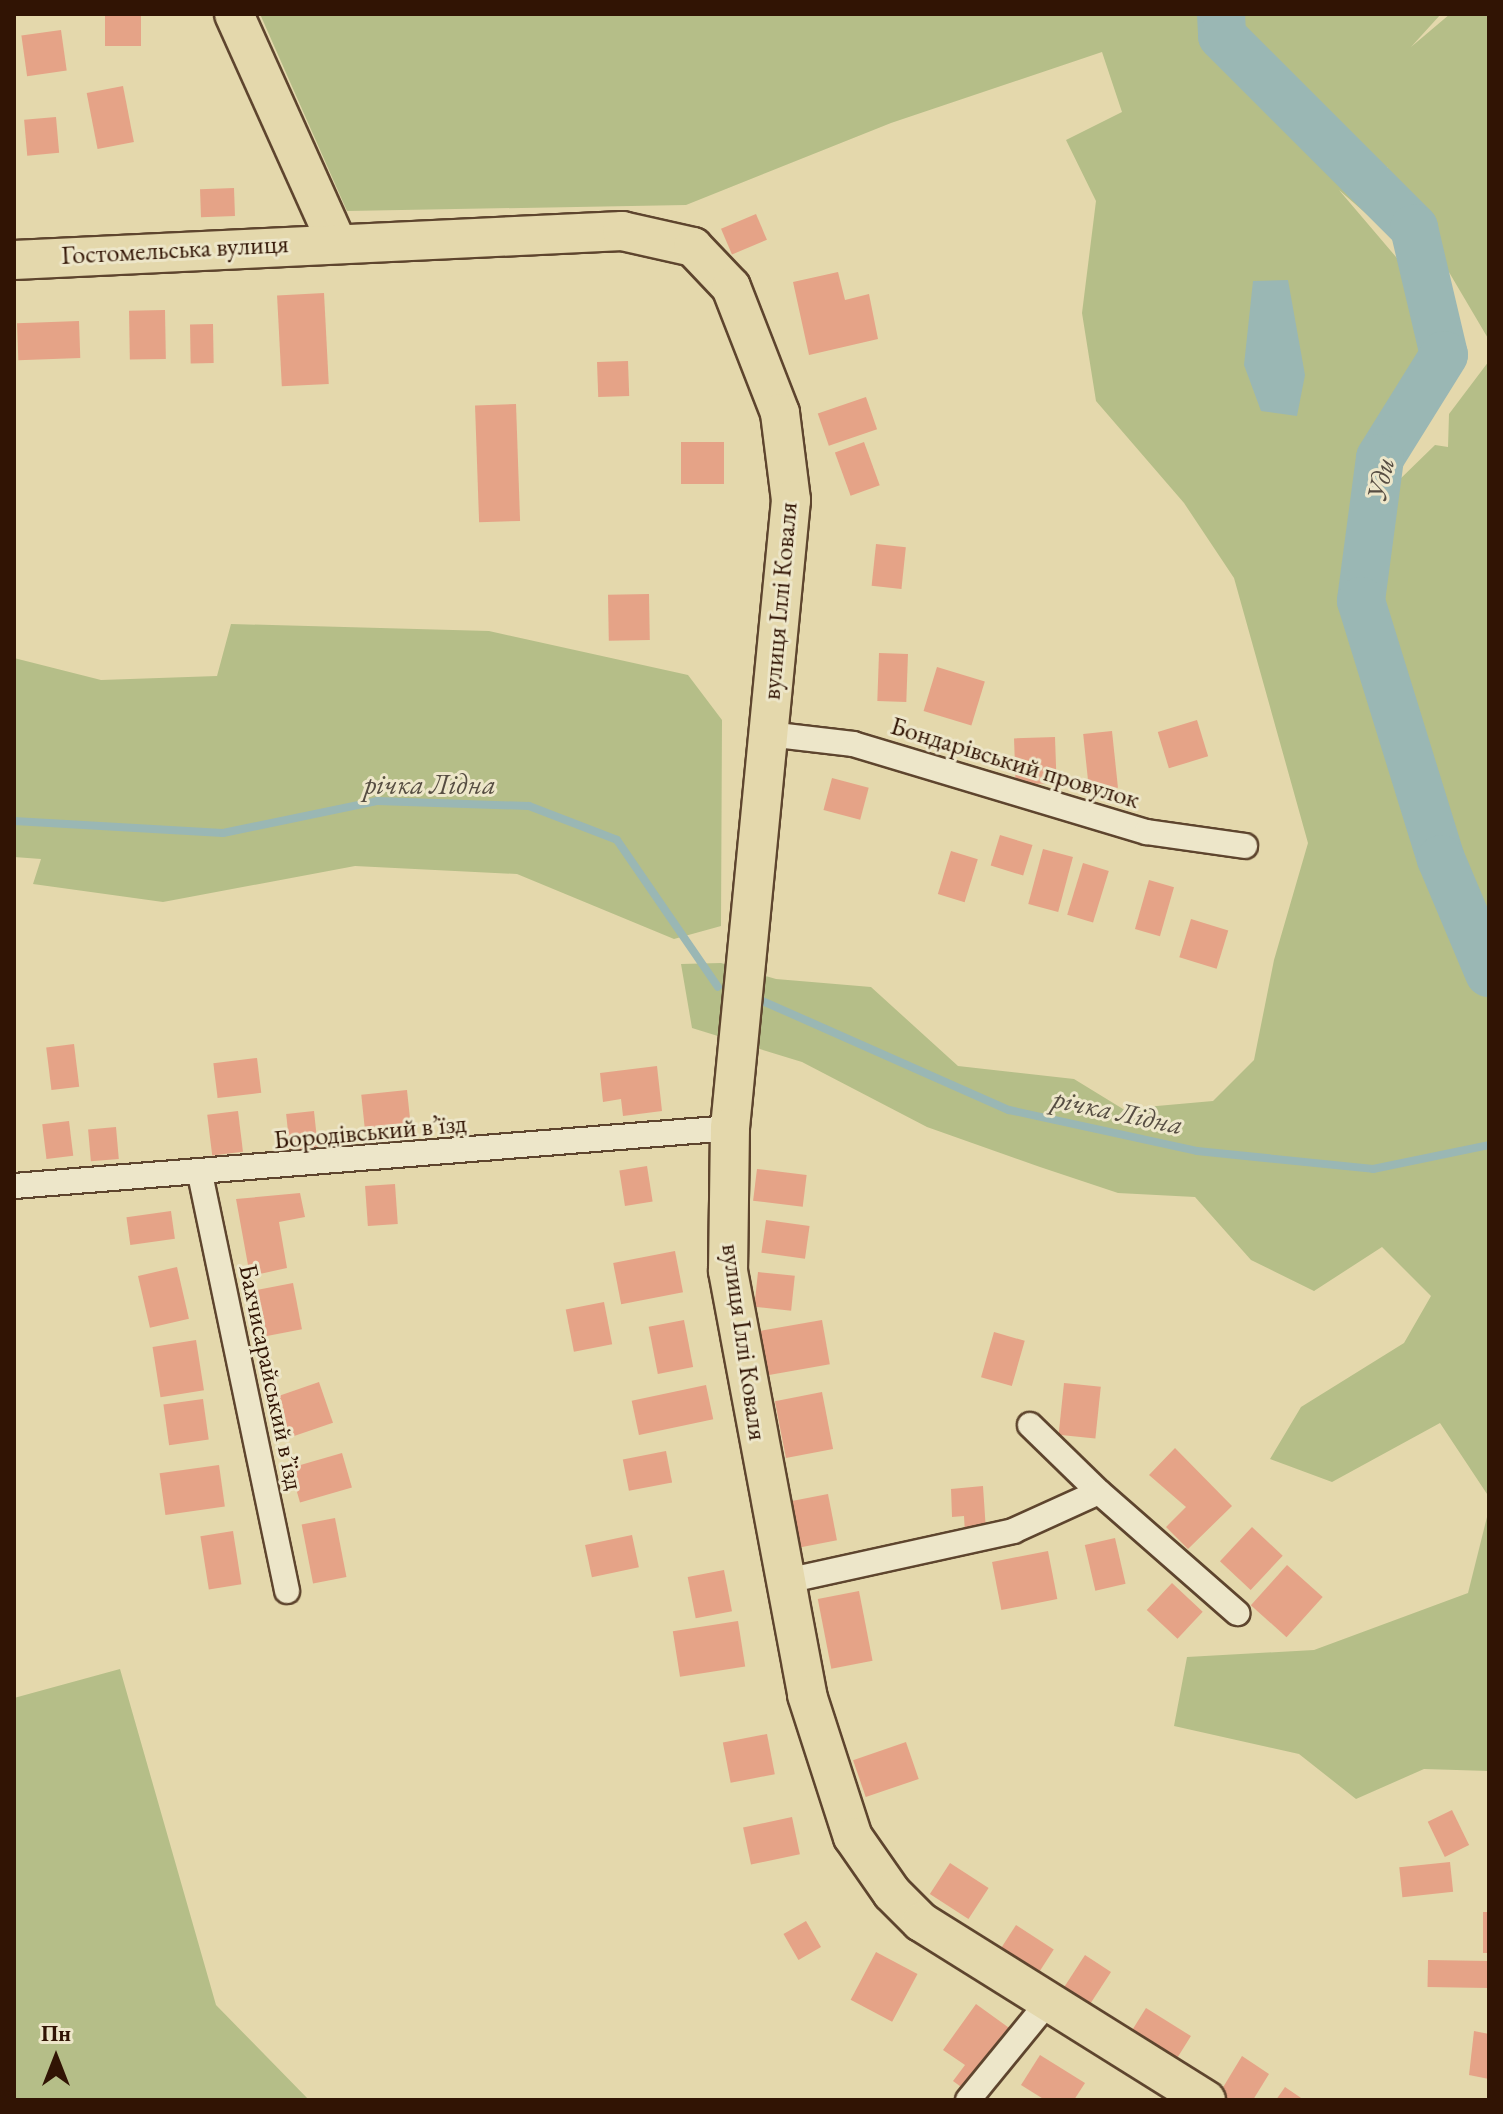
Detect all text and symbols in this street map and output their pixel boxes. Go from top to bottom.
street label: Гостомельська вулиця [60,228,290,272]
water label: Уди [1359,454,1401,504]
street label: вулиця Іллі Коваля [756,501,804,701]
street label: Бондарівський провулок [887,710,1143,816]
water label: річка Лідна [364,767,496,801]
water label: річка Лідна [1050,1081,1186,1141]
street label: Бородівський в’їзд [272,1108,468,1156]
street label: вулиця Іллі Коваля [715,1242,773,1442]
street label: Бахчисарайський в’їзд [232,1261,310,1493]
north arrow [16,2018,96,2098]
text: Пн [41,2019,71,2048]

